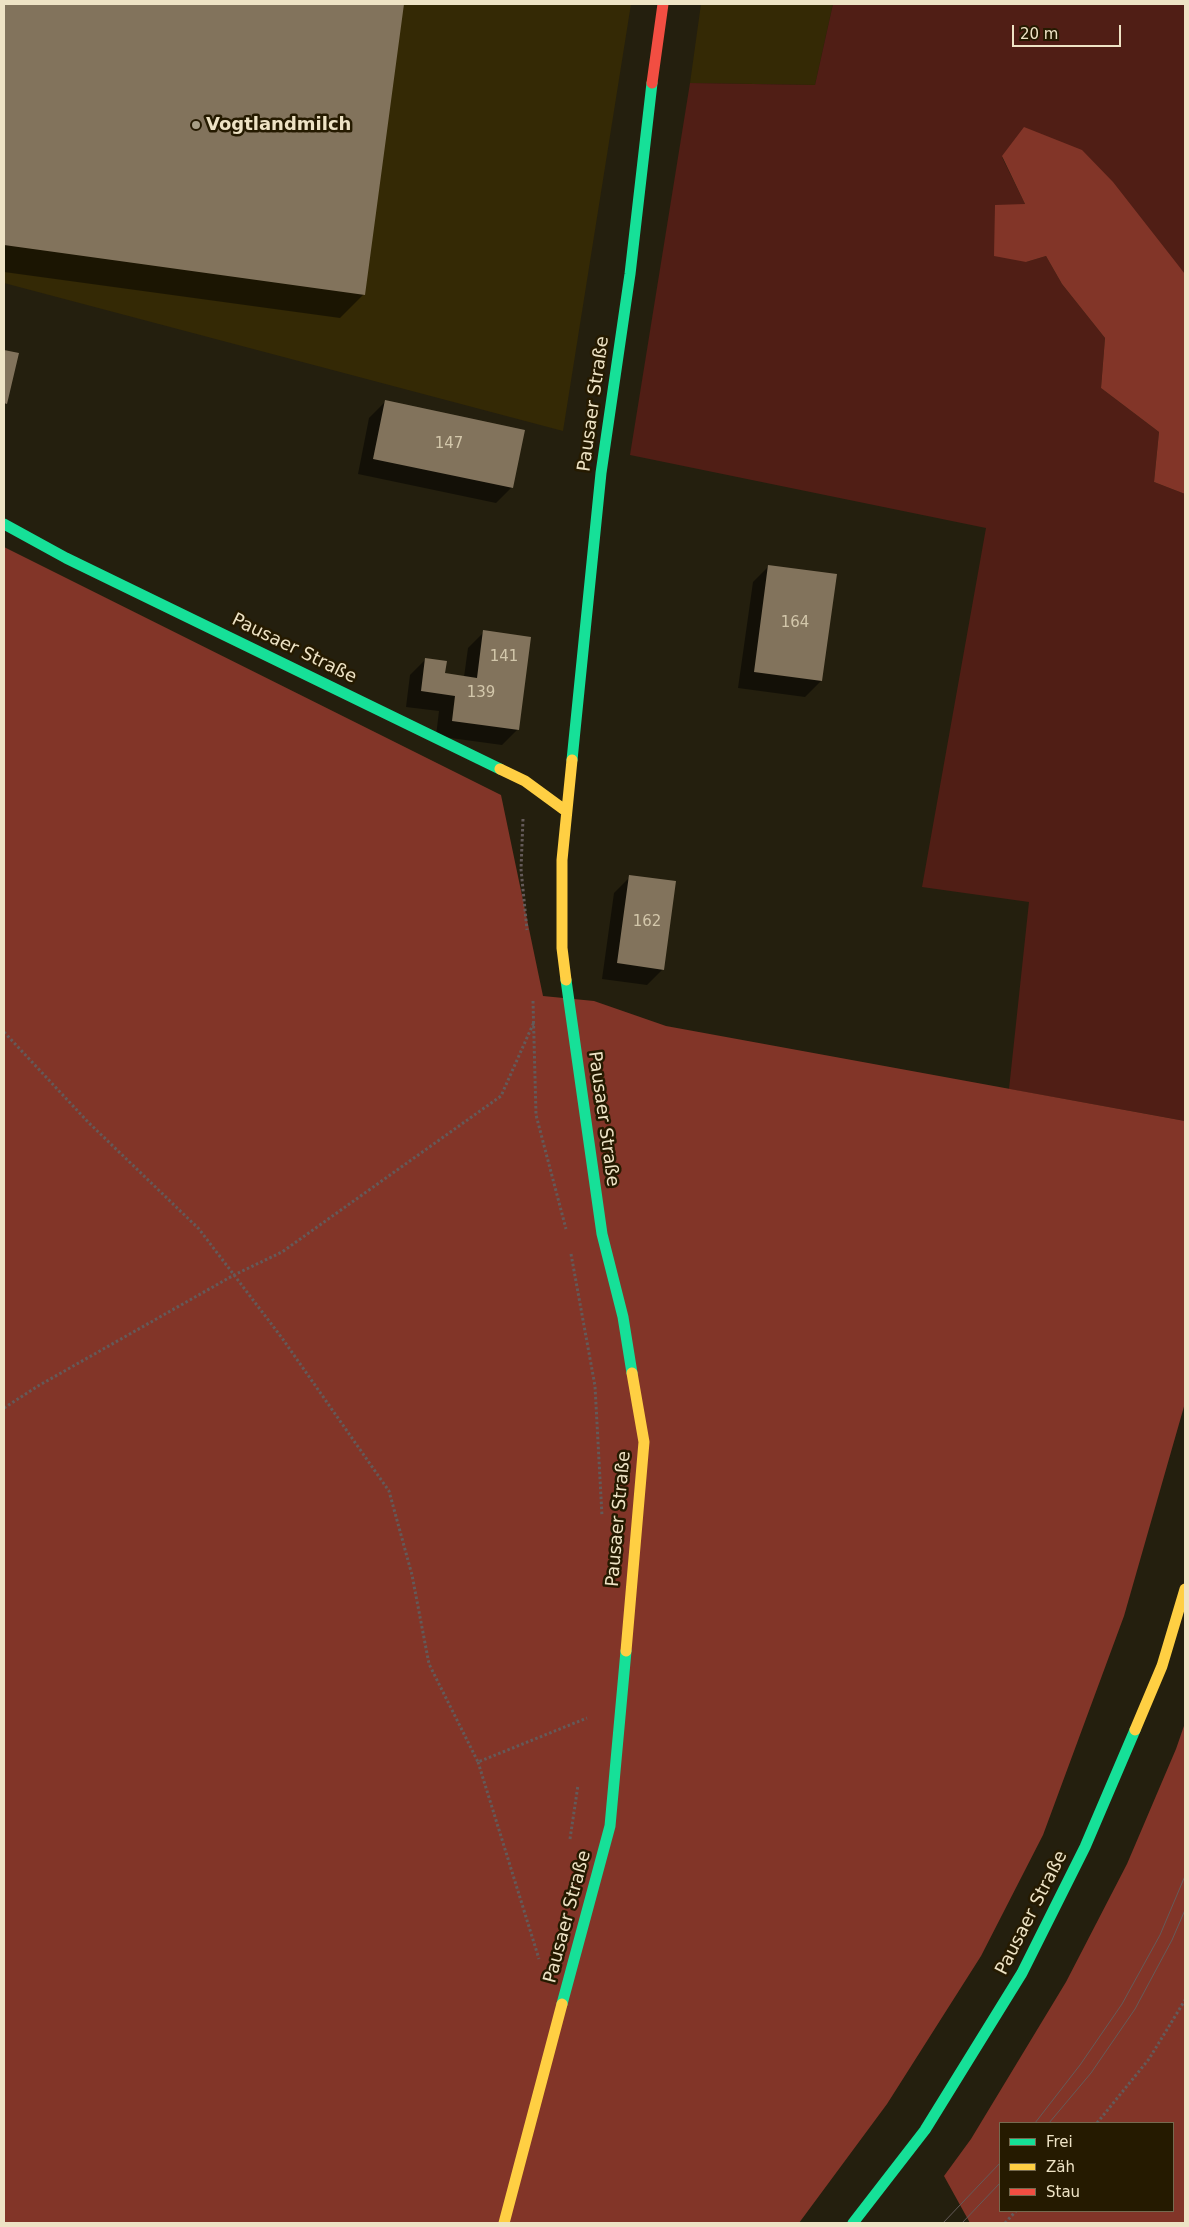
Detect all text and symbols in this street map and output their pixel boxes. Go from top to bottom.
scale bar [1014,15,1123,47]
text: 20 m [1020,25,1058,43]
place label: Vogtlandmilch [206,114,351,136]
marker: Vogtlandmilch [190,119,202,131]
street label: Pausaer Straße [574,335,614,473]
house number: 147 [435,435,463,453]
street label: Pausaer Straße [228,609,360,689]
house number: 164 [781,614,809,632]
house number: 141 [490,648,518,666]
house number: 139 [467,684,495,702]
house number: 162 [633,913,661,931]
street label: Pausaer Straße [583,1050,623,1188]
street label: Pausaer Straße [602,1450,636,1588]
street label: Pausaer Straße [991,1847,1073,1979]
street label: Pausaer Straße [540,1848,596,1986]
legend [999,2122,1174,2212]
text: Frei [1046,2133,1073,2151]
text: Zäh [1046,2158,1075,2176]
text: Stau [1046,2183,1080,2201]

